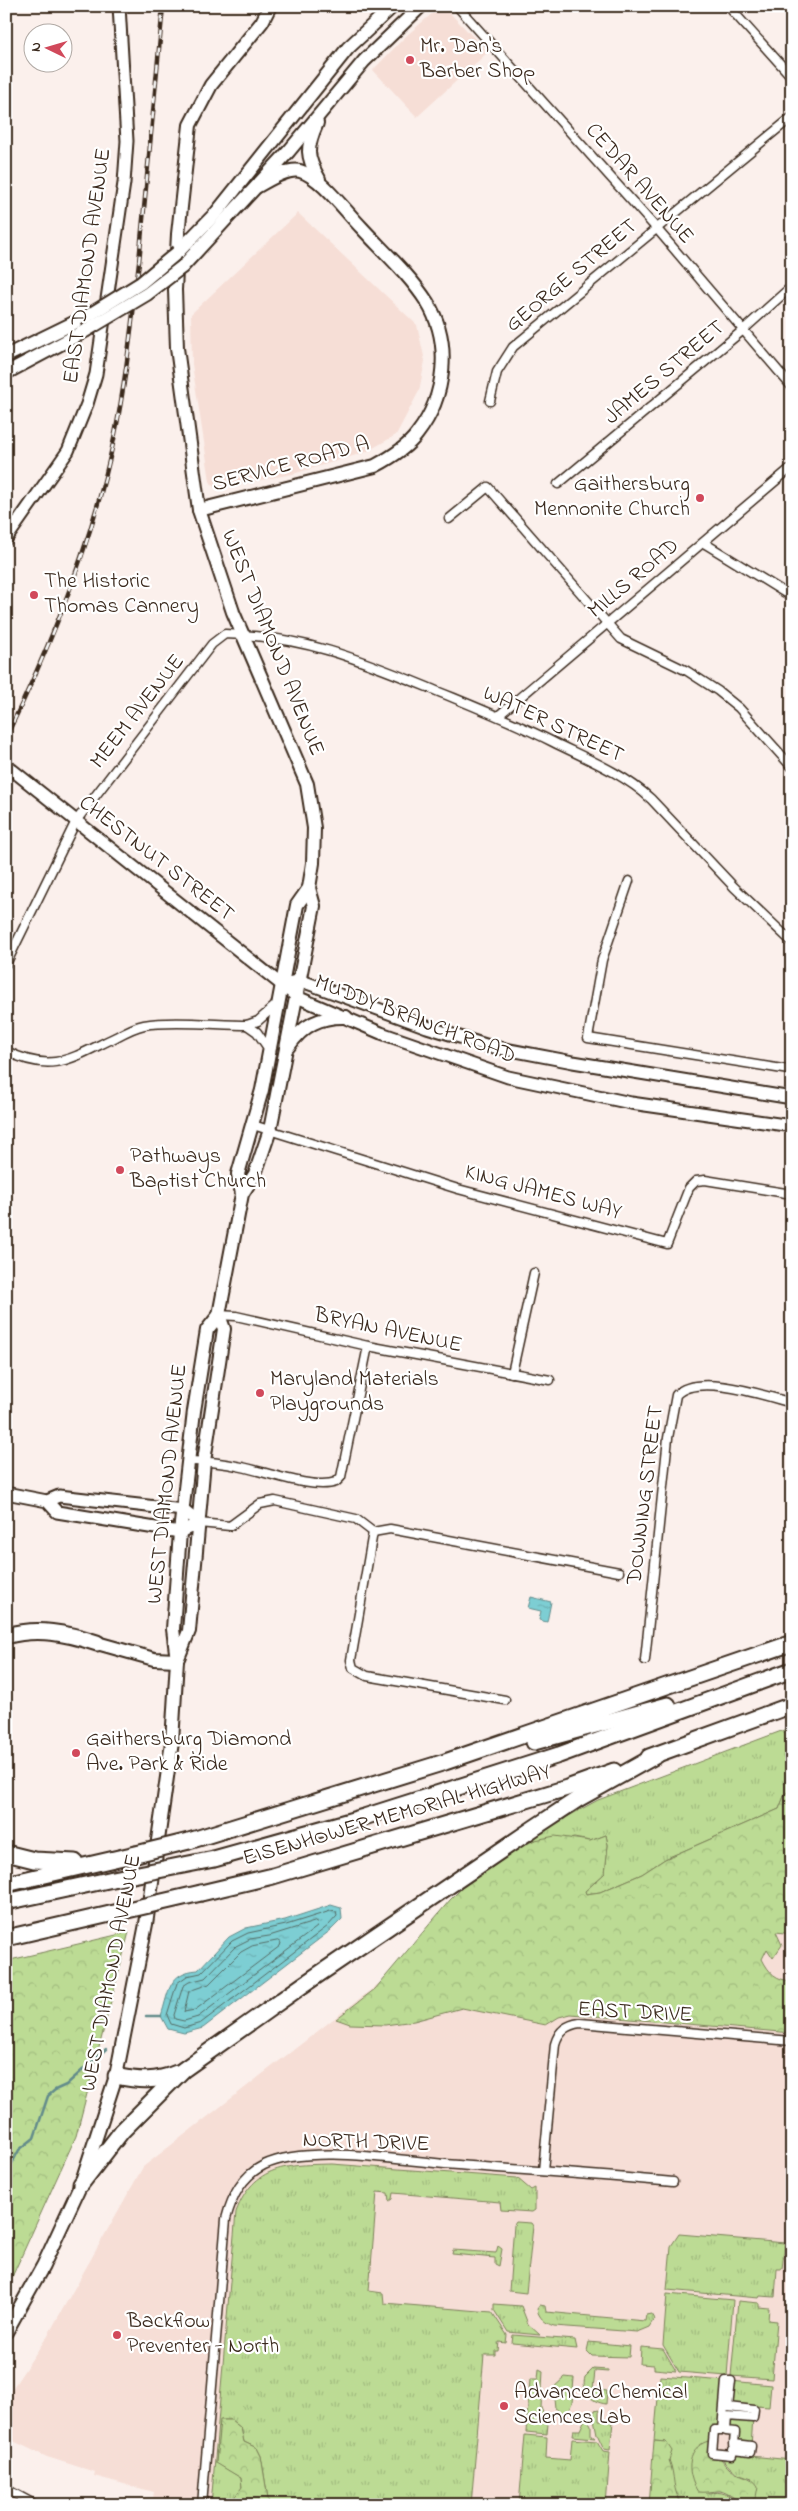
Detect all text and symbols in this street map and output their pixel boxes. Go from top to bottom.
north arrow [22,22,72,72]
place label: Mr. Dan's Barber Shop [419,31,535,88]
text: N [26,41,47,53]
marker: Mr. Dan's Barber Shop [404,54,416,66]
street label: CEDAR AVENUE [577,116,701,252]
street label: EAST DIAMOND AVENUE [56,146,120,386]
street label: GEORGE STREET [499,211,645,341]
street label: JAMES STREET [598,313,733,433]
street label: SERVICE ROAD A [209,429,373,501]
place label: Gaithersburg Mennonite Church [534,469,690,526]
marker: Gaithersburg Mennonite Church [694,492,706,504]
street label: WEST DIAMOND AVENUE [212,525,332,761]
street label: MILLS ROAD [581,531,687,627]
place label: The Historic Thomas Cannery [44,566,199,624]
marker: The Historic Thomas Cannery [28,589,40,601]
street label: MEEM AVENUE [83,648,193,776]
street label: WATER STREET [477,678,629,772]
street label: CHESTNUT STREET [71,788,241,930]
street label: MUDDY BRANCH ROAD [310,967,520,1073]
place label: Pathways Baptist Church [129,1141,266,1198]
street label: KING JAMES WAY [461,1157,625,1229]
marker: Pathways Baptist Church [114,1164,126,1176]
street label: BRYAN AVENUE [310,1300,465,1362]
street label: WEST DIAMOND AVENUE [139,1362,197,1606]
place label: Maryland Materials Playgrounds [270,1364,439,1422]
marker: Maryland Materials Playgrounds [254,1387,266,1399]
street label: DOWNING STREET [619,1403,673,1587]
place label: Gaithersburg Diamond Ave. Park & Ride [86,1724,291,1781]
marker: Gaithersburg Diamond Ave. Park & Ride [70,1747,82,1759]
street label: EISENHOWER MEMORIAL HIGHWAY [239,1757,555,1875]
street label: WEST DIAMOND AVENUE [73,1852,151,2094]
street label: EAST DRIVE [577,1994,693,2032]
street label: NORTH DRIVE [302,2125,430,2161]
place label: Backflow Preventer - North [126,2306,279,2363]
marker: Backflow Preventer - North [111,2329,123,2341]
place label: Advanced Chemical Sciences Lab [514,2377,687,2434]
marker: Advanced Chemical Sciences Lab [498,2400,510,2412]

